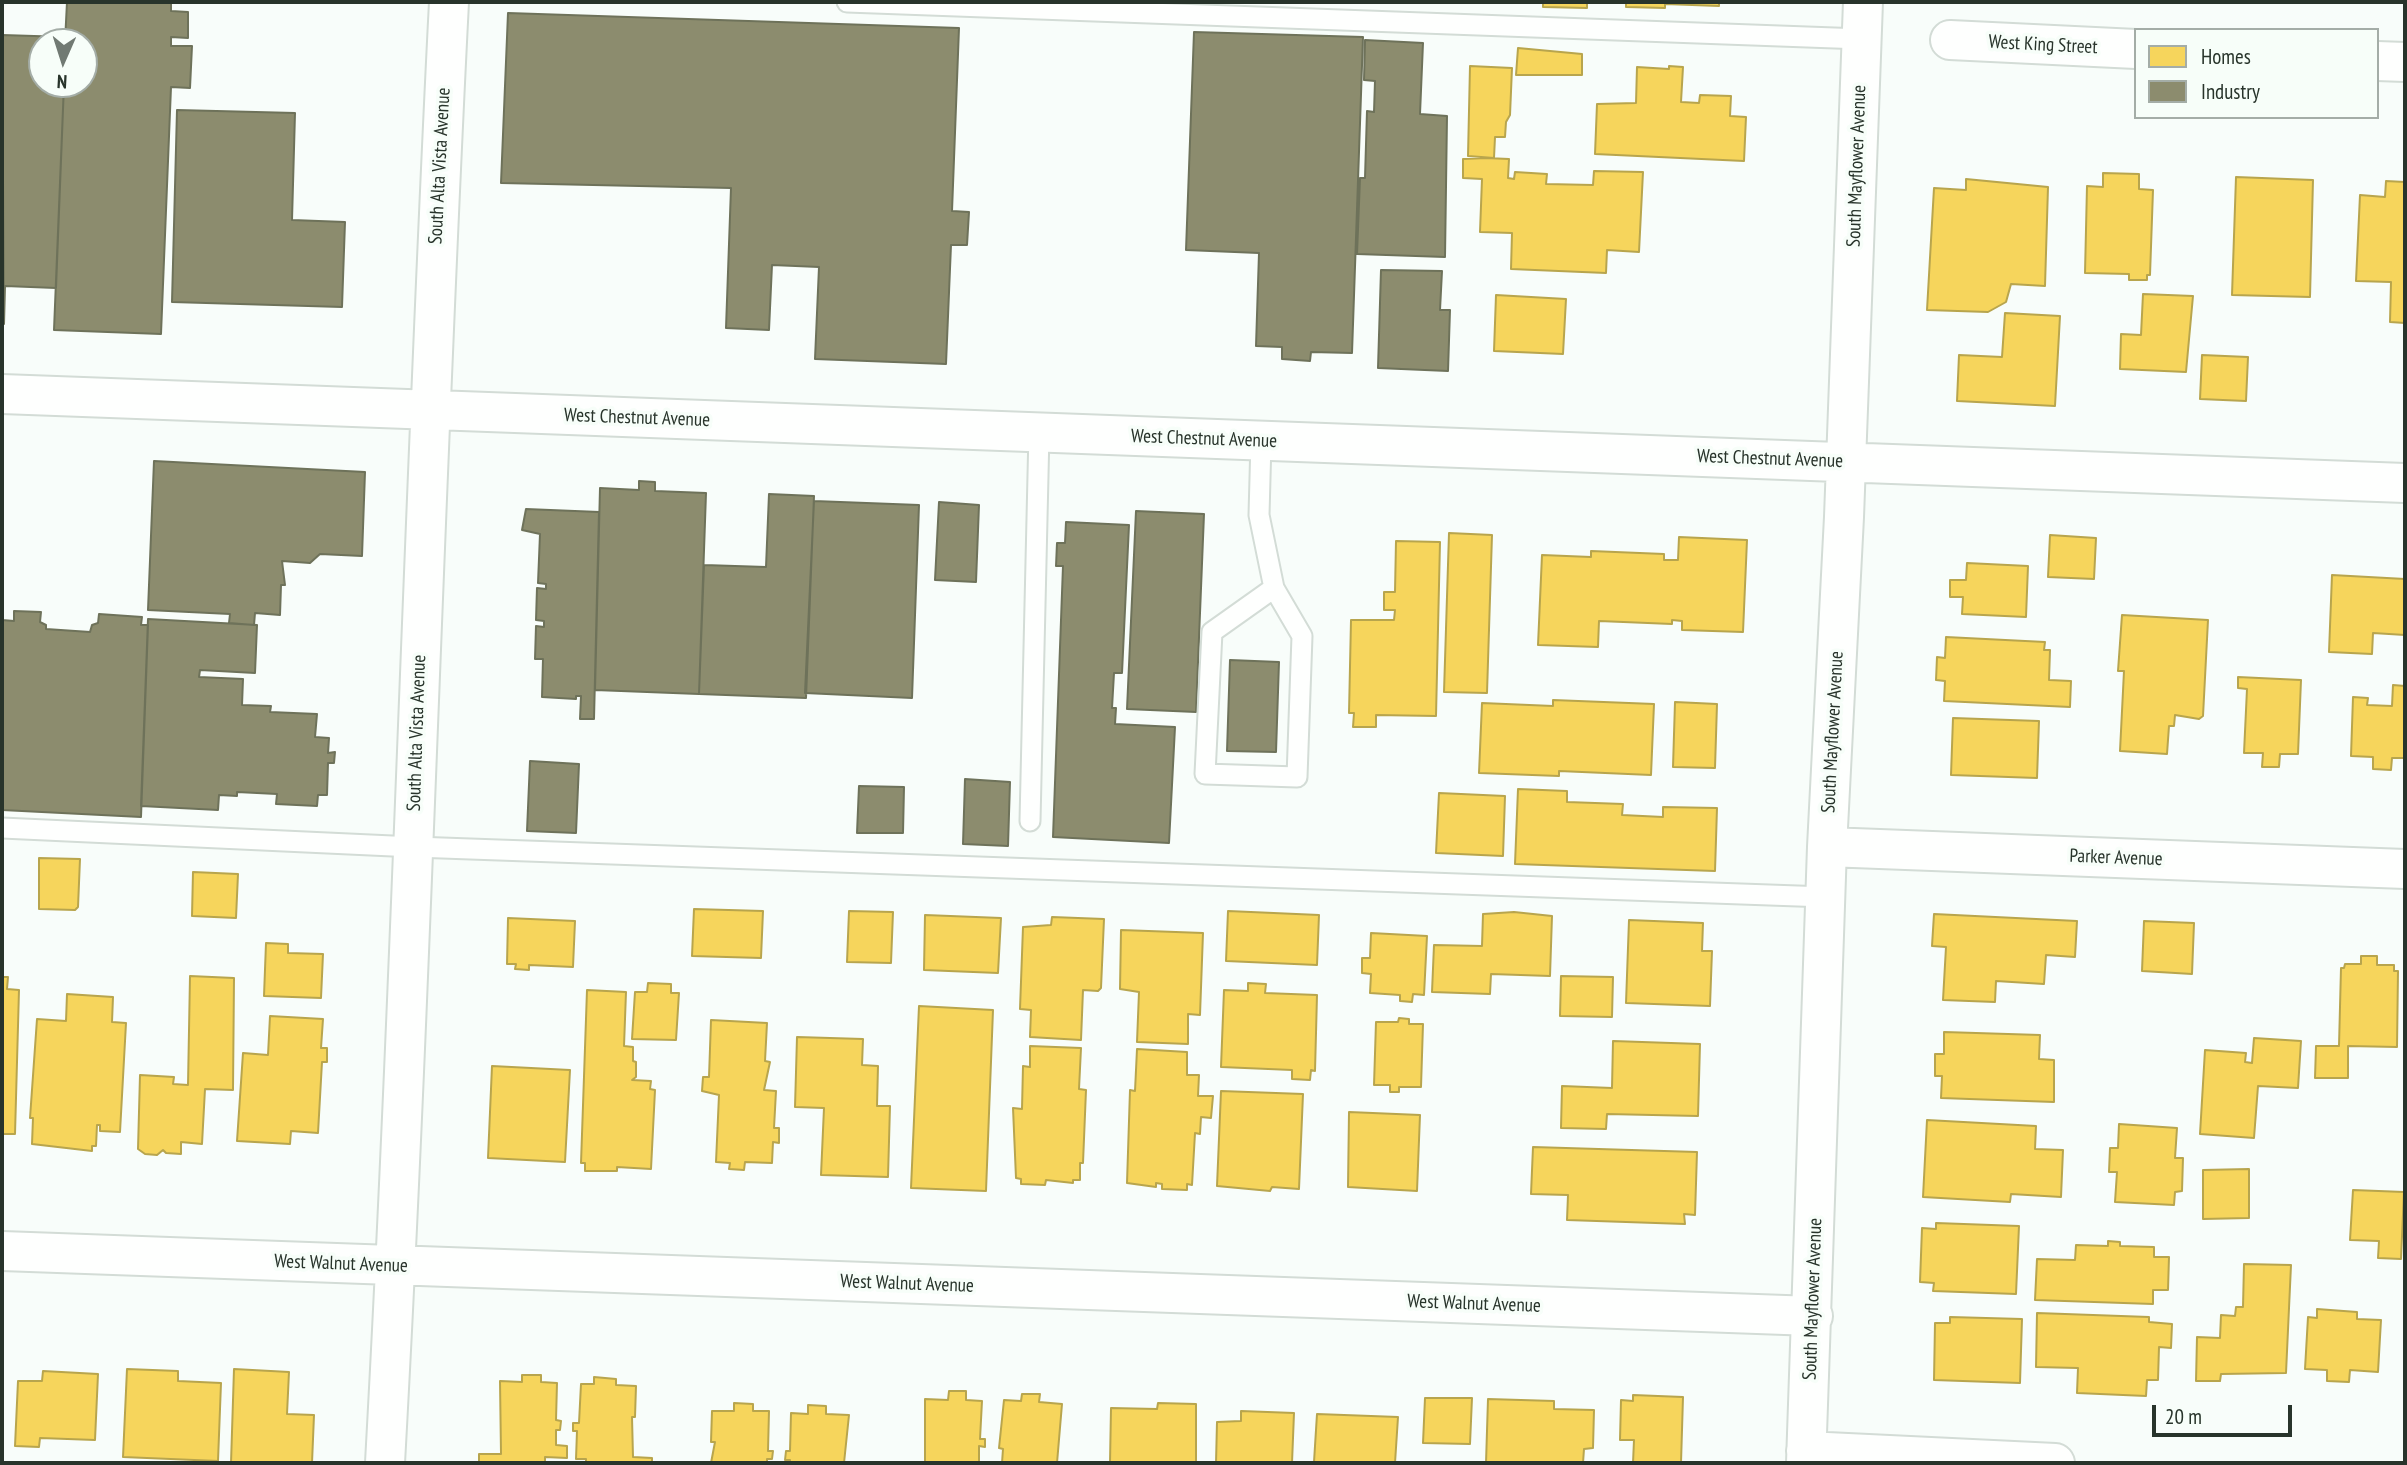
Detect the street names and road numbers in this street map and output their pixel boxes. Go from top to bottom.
street label: West King Street [1988,31,2098,59]
street label: South Mayflower Avenue [1843,85,1871,247]
street label: South Alta Vista Avenue [425,87,455,245]
street label: West Chestnut Avenue [564,404,710,432]
street label: West Chestnut Avenue [1131,425,1277,453]
street label: West Chestnut Avenue [1697,445,1843,473]
street label: South Mayflower Avenue [1817,650,1849,814]
street label: South Alta Vista Avenue [403,654,431,812]
street label: Parker Avenue [2069,845,2163,871]
street label: South Mayflower Avenue [1799,1218,1827,1380]
street label: West Walnut Avenue [274,1250,408,1278]
street label: West Walnut Avenue [840,1270,974,1298]
street label: West Walnut Avenue [1407,1290,1541,1318]

